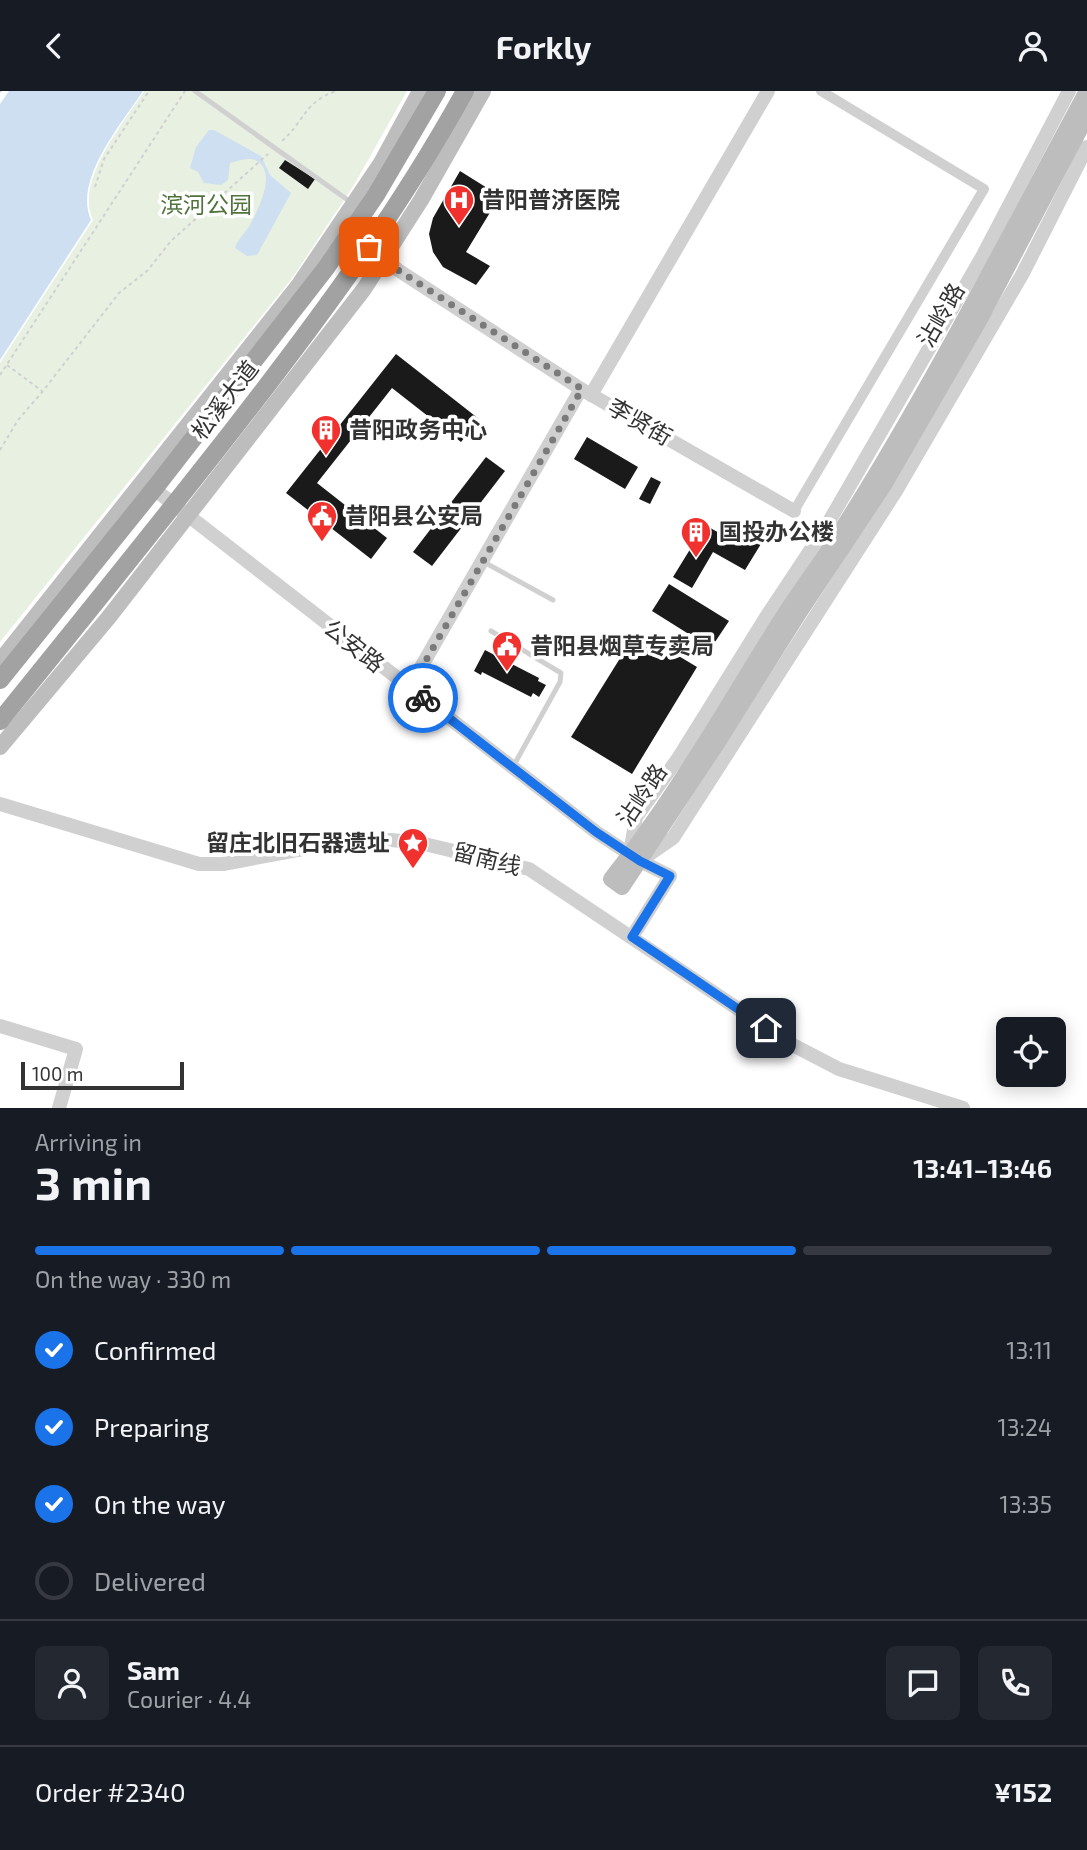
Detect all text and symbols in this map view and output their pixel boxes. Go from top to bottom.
icon: back [35,27,73,65]
text: Forkly [496,27,591,65]
icon: person [1014,27,1052,65]
hospital icon: 昔阳普济医院 [442,183,476,227]
place label: 昔阳普济医院 [482,185,620,213]
park label: 滨河公园 [160,190,252,218]
pin [339,217,399,277]
icon: bag [350,228,388,266]
street label: 沾岭路 [911,278,970,351]
street label: 松溪大道 [185,355,264,444]
street label: 李贤街 [604,392,677,451]
building icon: 昔阳政务中心 [309,413,343,457]
place label: 昔阳政务中心 [349,415,487,443]
public building icon: 昔阳县公安局 [305,499,339,543]
place label: 昔阳县公安局 [345,501,483,529]
building icon: 国投办公楼 [679,515,713,559]
place label: 国投办公楼 [719,517,834,545]
street label: 公安路 [319,613,390,677]
public building icon: 昔阳县烟草专卖局 [490,629,524,673]
place label: 昔阳县烟草专卖局 [530,631,714,659]
courier [388,663,458,733]
icon: bike [404,679,442,717]
street label: 沾岭路 [610,758,672,831]
place icon: 留庄北旧石器遗址 [396,826,430,870]
place label: 留庄北旧石器遗址 [206,828,390,856]
street label: 留南线 [450,836,524,880]
pin [736,998,796,1058]
icon: home [747,1009,785,1047]
map controls [996,1017,1066,1087]
button: locate [996,1017,1066,1087]
scale bar [21,1059,184,1091]
text: 100 m [32,1062,83,1085]
text: Arriving in [35,1128,142,1156]
text: 13:41–13:46 [913,1152,1052,1183]
text: 3 min [35,1154,152,1209]
text: On the way · 330 m [35,1265,231,1293]
icon: check [35,1331,73,1369]
text: Confirmed [94,1334,217,1365]
text: 13:11 [1006,1336,1052,1364]
icon: check [35,1408,73,1446]
text: Preparing [94,1411,209,1442]
text: 13:24 [998,1413,1052,1441]
icon: check [35,1485,73,1523]
text: On the way [94,1488,225,1519]
text: 13:35 [1000,1490,1052,1518]
text: Delivered [94,1565,206,1596]
button: person [35,1646,109,1720]
button: chat [886,1646,960,1720]
button: phone [978,1646,1052,1720]
text: Sam [127,1654,180,1685]
text: Courier · 4.4 [127,1685,251,1713]
text: Order #2340 [35,1776,186,1807]
text: ¥152 [994,1776,1052,1807]

